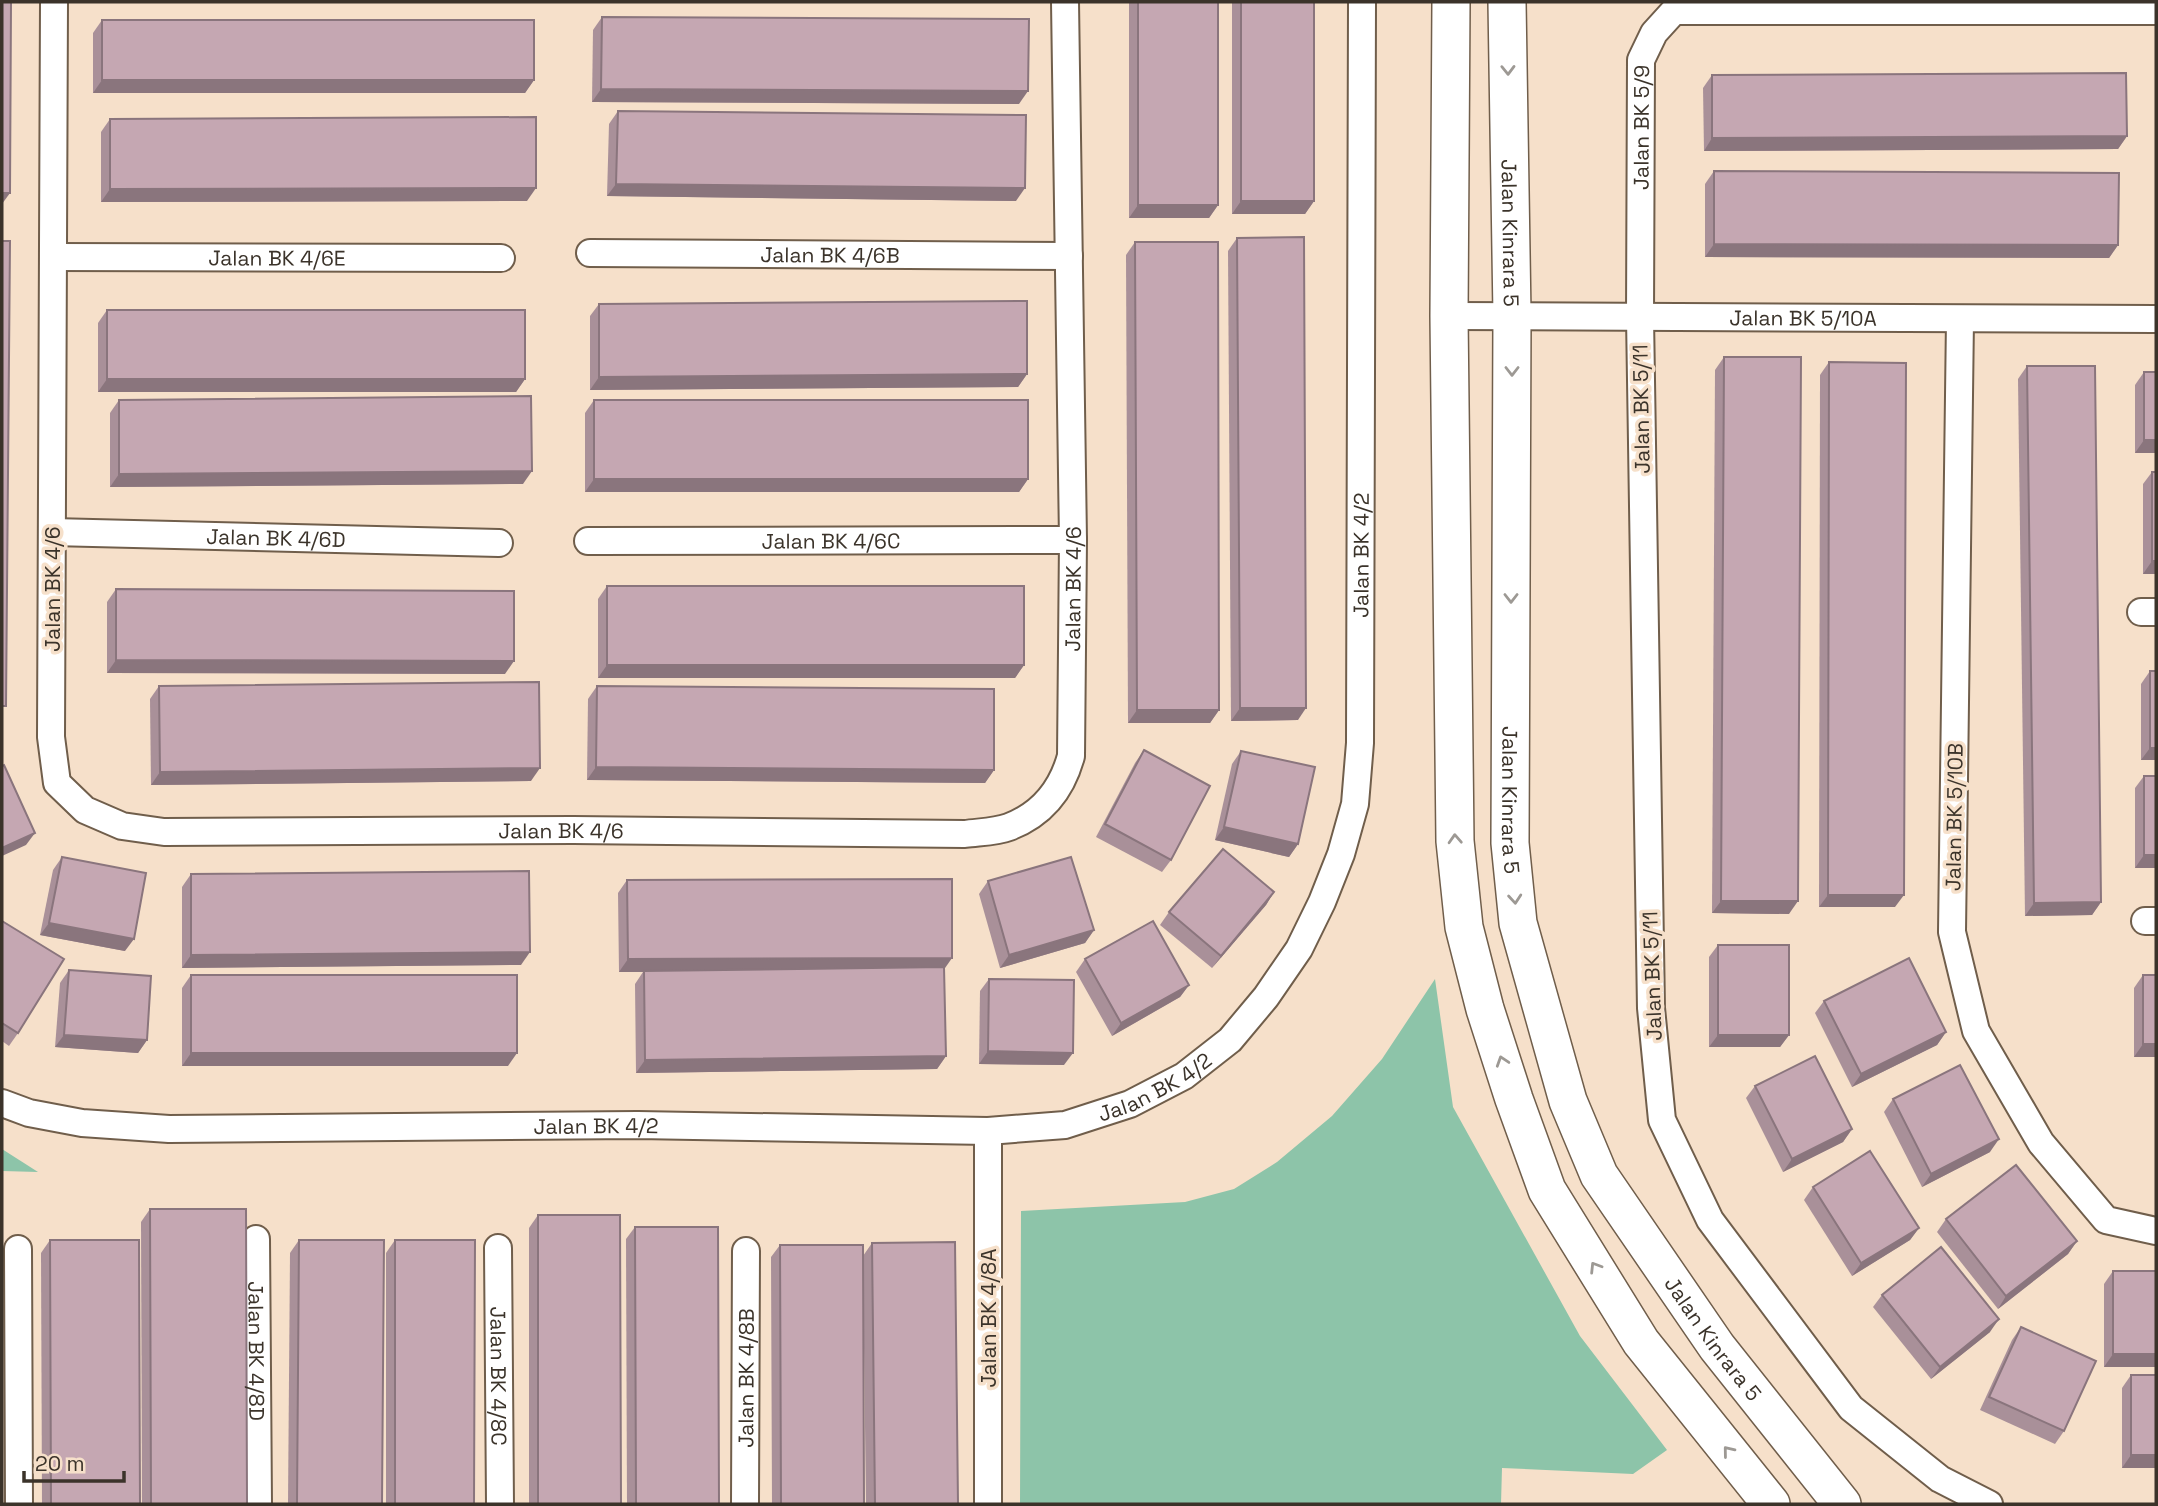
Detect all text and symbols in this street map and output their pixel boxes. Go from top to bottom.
one-way arrow [1500,65,1516,76]
street label: Jalan BK 5/9 [1627,65,1654,190]
street label: Jalan Kinrara 5 [1496,159,1525,307]
street label: Jalan BK 4/6B [760,241,900,268]
street label: Jalan BK 4/6E [208,244,346,271]
street label: Jalan BK 5/10A [1729,304,1877,331]
street label: Jalan BK 5/11 [1626,344,1656,474]
one-way arrow [1504,366,1520,377]
street label: Jalan BK 4/2 [1347,493,1374,618]
street label: Jalan BK 4/6D [206,522,346,553]
street label: Jalan BK 4/6 [39,526,66,652]
street label: Jalan BK 4/6 [1058,526,1087,652]
street label: Jalan BK 4/6C [762,527,900,554]
one-way arrow [1503,594,1519,604]
street label: Jalan Kinrara 5 [1496,726,1526,875]
street label: Jalan BK 5/10B [1939,743,1969,891]
street label: Jalan BK 4/6 [498,816,624,844]
one-way arrow [1448,834,1463,845]
one-way arrow [1508,893,1523,905]
street label: Jalan BK 5/11 [1636,911,1668,1041]
street label: Jalan BK 4/2 [1094,1046,1217,1127]
one-way arrow [1495,1056,1510,1068]
street label: Jalan BK 4/2 [533,1111,659,1139]
street label: Jalan BK 4/8A [975,1249,1002,1387]
one-way arrow [1590,1262,1603,1275]
street label: Jalan Kinrara 5 [1659,1271,1768,1406]
street label: Jalan BK 4/8D [243,1281,271,1421]
street label: Jalan BK 4/8C [485,1306,513,1446]
street label: Jalan BK 4/8B [732,1308,759,1448]
scale bar [24,1440,124,1484]
one-way arrow [1724,1446,1736,1459]
text: 20 m [35,1450,85,1477]

